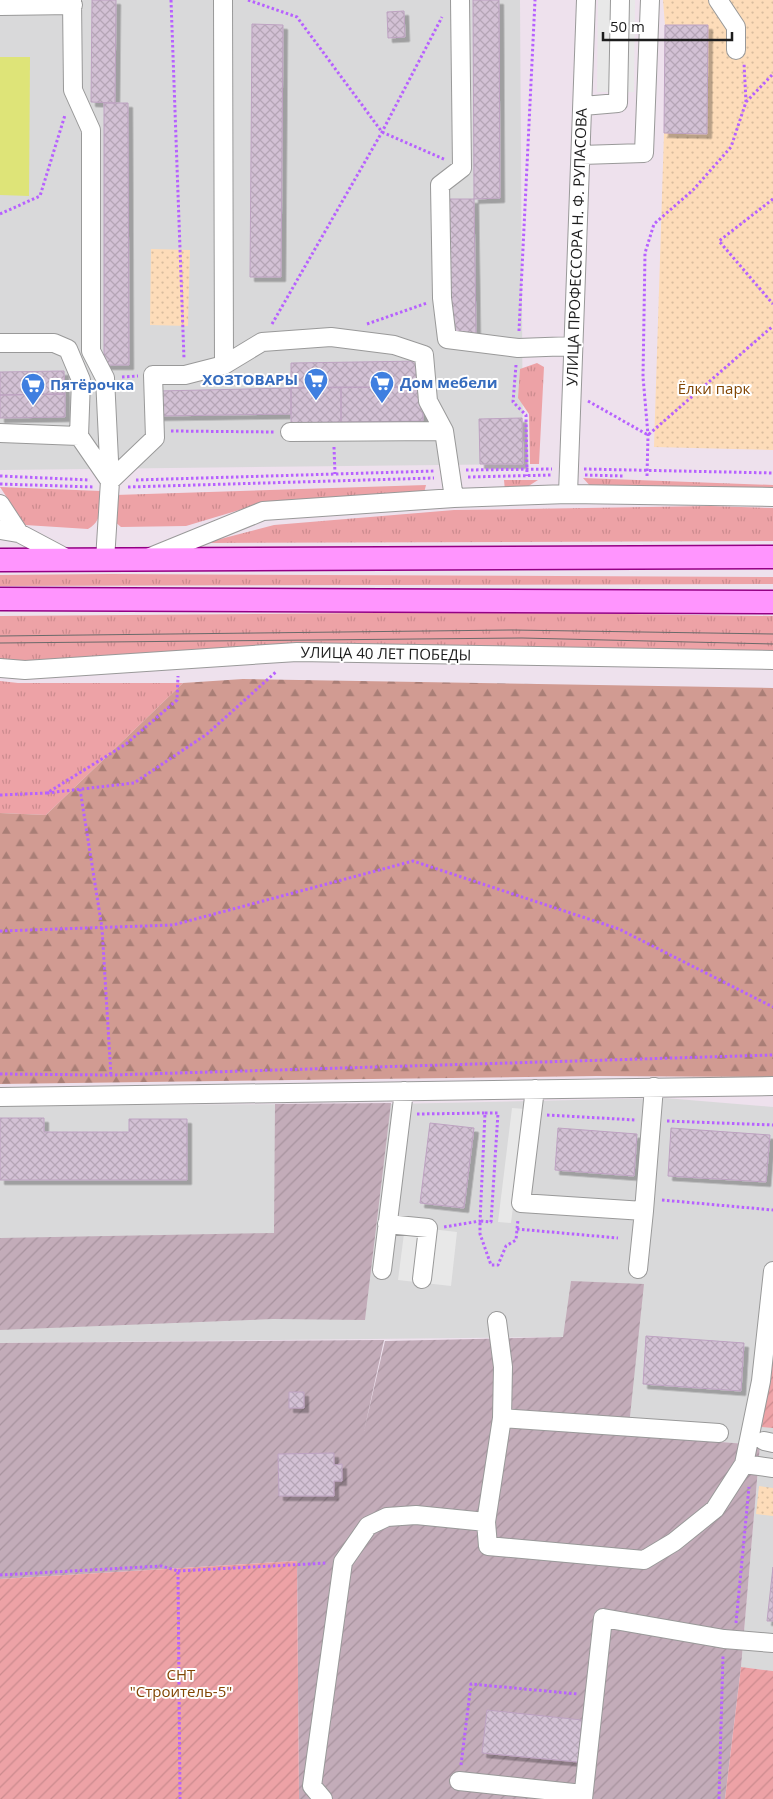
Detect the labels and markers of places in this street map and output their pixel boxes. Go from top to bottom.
supermarket icon: ХОЗТОВАРЫ [303,367,329,401]
place label: ХОЗТОВАРЫ [202,369,298,389]
supermarket icon: Дом мебели [369,370,395,404]
supermarket icon: Пятёрочка [20,372,46,406]
place label: Дом мебели [400,372,498,392]
place label: Пятёрочка [50,374,134,394]

